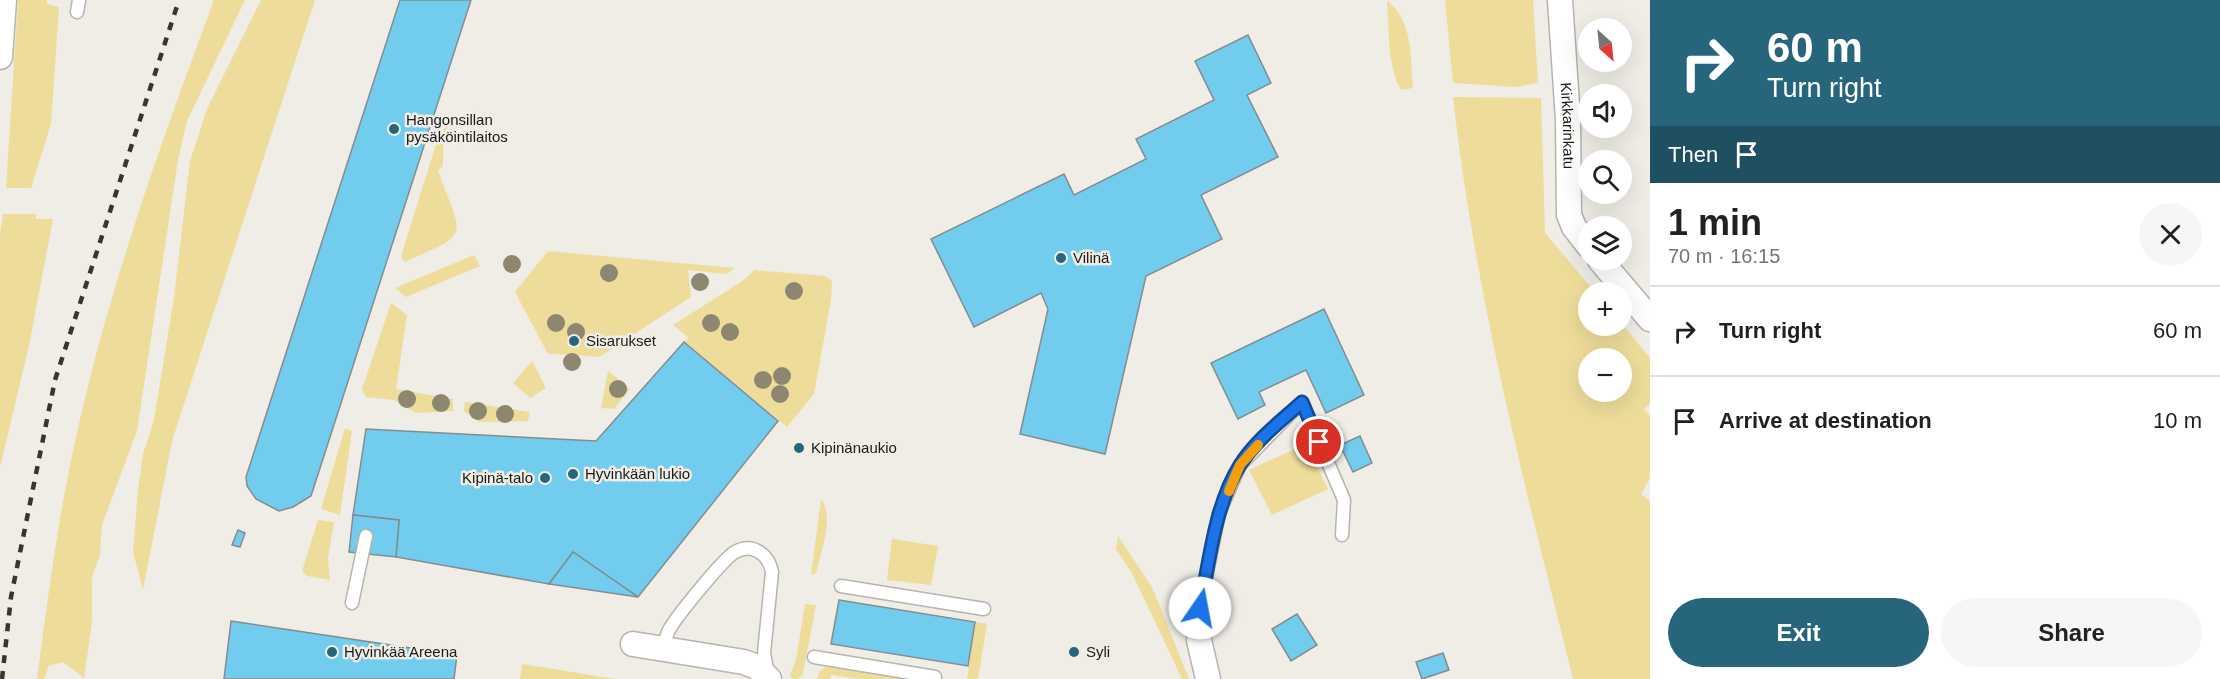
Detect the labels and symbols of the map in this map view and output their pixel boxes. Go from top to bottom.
north arrow [1578,18,1632,72]
street label: Kirkkarinkatu [1558,82,1578,169]
place label: Hangonsillan pysäköintilaitos [406,111,508,145]
marker: Hangonsillan pysäköintilaitos [387,122,401,136]
place label: Vilinä [1073,249,1110,266]
marker: Vilinä [1054,251,1068,265]
place label: Sisarukset [586,332,657,349]
marker: Sisarukset [567,334,581,348]
pin [1293,416,1344,467]
place label: Kipinänaukio [811,439,897,456]
marker: Kipinänaukio [792,441,806,455]
place label: Hyvinkään lukio [585,465,690,482]
marker: Hyvinkään lukio [566,467,580,481]
place label: Kipinä-talo [462,469,533,486]
marker: Kipinä-talo [538,471,552,485]
position arrow [1168,576,1232,640]
place label: Hyvinkää Areena [344,643,458,660]
place label: Syli [1086,643,1110,660]
marker: Hyvinkää Areena [325,645,339,659]
marker: Syli [1067,645,1081,659]

